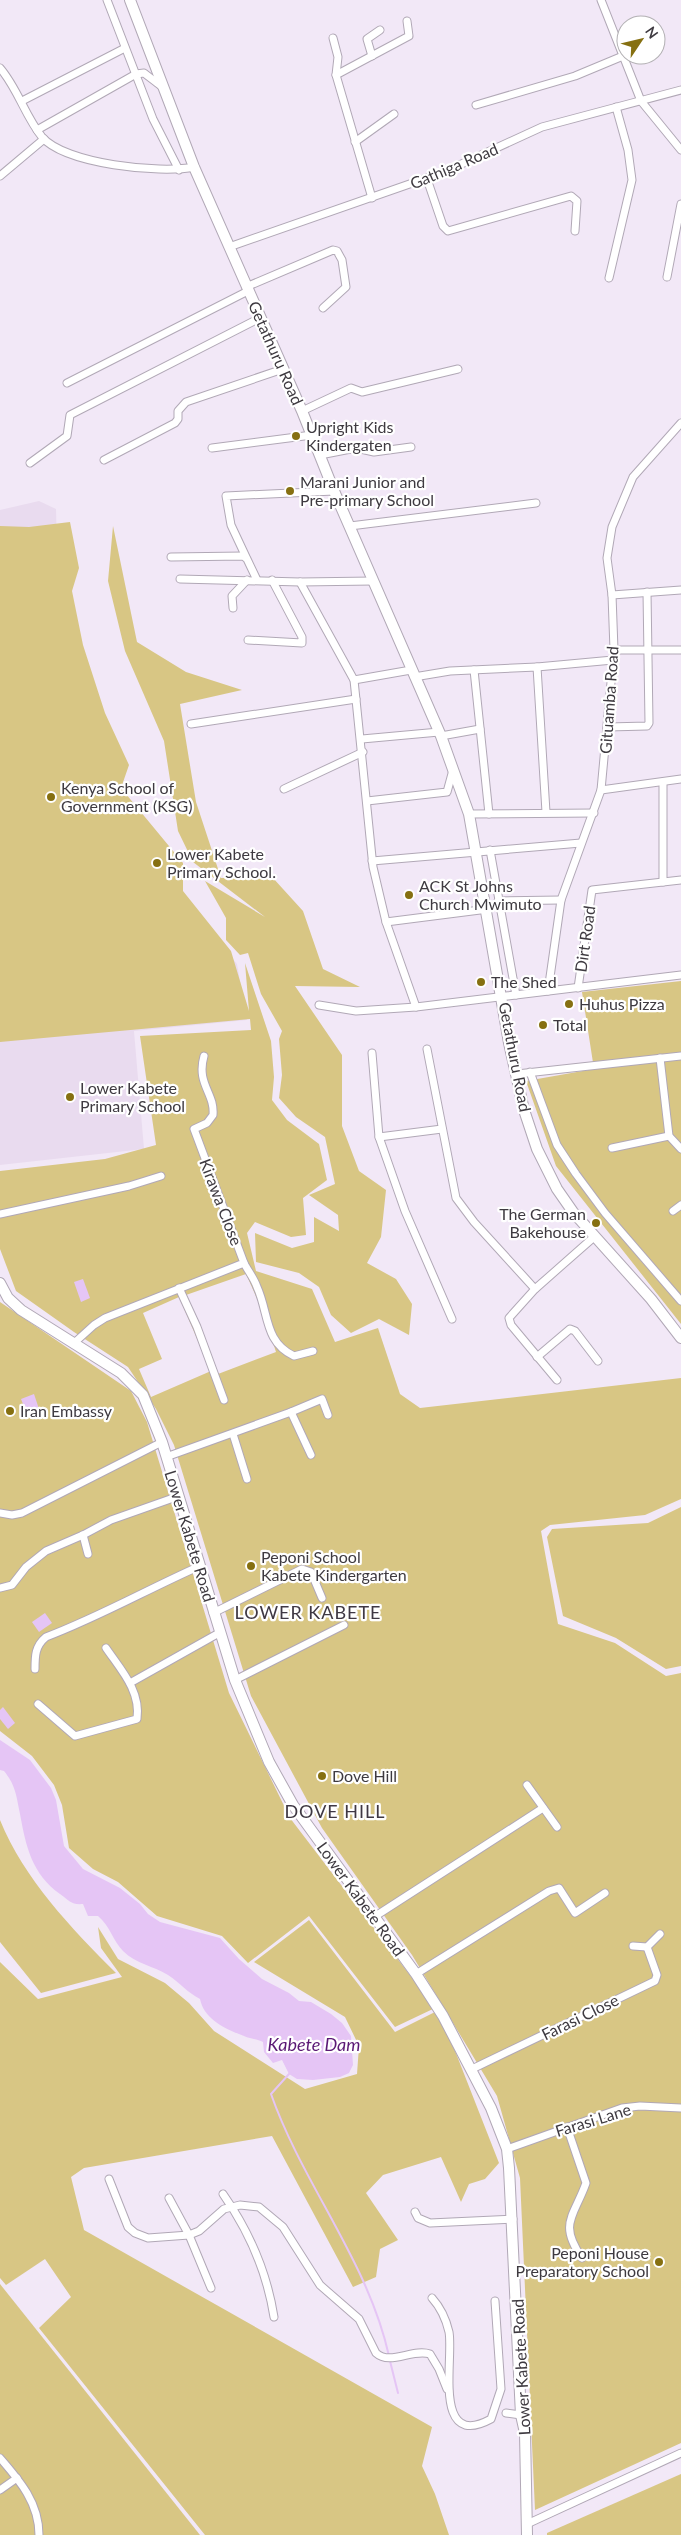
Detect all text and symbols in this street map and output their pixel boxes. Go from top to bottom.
north arrow [616,15,666,65]
text: N [642,23,662,42]
street label: Gathiga Road [407,138,501,193]
street label: Getathuru Road [245,298,308,408]
place label: Upright Kids Kindergaten [306,417,394,454]
marker: Upright Kids Kindergaten [290,430,302,442]
place label: Marani Junior and Pre-primary School [300,472,434,509]
marker: Marani Junior and Pre-primary School [284,485,296,497]
street label: Gituamba Road [595,646,622,754]
place label: Kenya School of Government (KSG) [61,778,192,815]
marker: Kenya School of Government (KSG) [45,791,57,803]
place label: Lower Kabete Primary School. [167,844,276,881]
marker: Lower Kabete Primary School. [151,857,163,869]
place label: ACK St Johns Church Mwimuto [419,876,542,913]
marker: ACK St Johns Church Mwimuto [403,889,415,901]
street label: Dirt Road [570,904,599,973]
place label: The Shed [491,972,557,991]
marker: The Shed [475,976,487,988]
place label: Huhus Pizza [579,994,665,1013]
marker: Huhus Pizza [563,998,575,1010]
street label: Getathuru Road [496,1000,535,1113]
place label: Total [553,1015,587,1034]
marker: Total [537,1019,549,1031]
place label: Lower Kabete Primary School [80,1078,185,1115]
marker: Lower Kabete Primary School [64,1091,76,1103]
street label: Kirawa Close [196,1156,247,1248]
place label: The German Bakehouse [499,1204,586,1241]
marker: The German Bakehouse [590,1217,602,1229]
place label: Iran Embassy [20,1401,113,1420]
marker: Iran Embassy [4,1405,16,1417]
street label: Lower Kabete Road [161,1468,220,1604]
place label: Peponi School Kabete Kindergarten [261,1547,407,1584]
marker: Peponi School Kabete Kindergarten [245,1560,257,1572]
district label: LOWER KABETE [235,1601,381,1623]
place label: Dove Hill [332,1766,397,1785]
marker: Dove Hill [316,1770,328,1782]
district label: DOVE HILL [284,1800,386,1822]
street label: Lower Kabete Road [314,1838,409,1960]
street label: Farasi Close [538,1990,621,2043]
water label: Kabete Dam [268,2033,360,2055]
street label: Farasi Lane [553,2099,633,2140]
place label: Peponi House Preparatory School [515,2243,649,2280]
marker: Peponi House Preparatory School [653,2256,665,2268]
street label: Lower Kabete Road [507,2298,534,2436]

